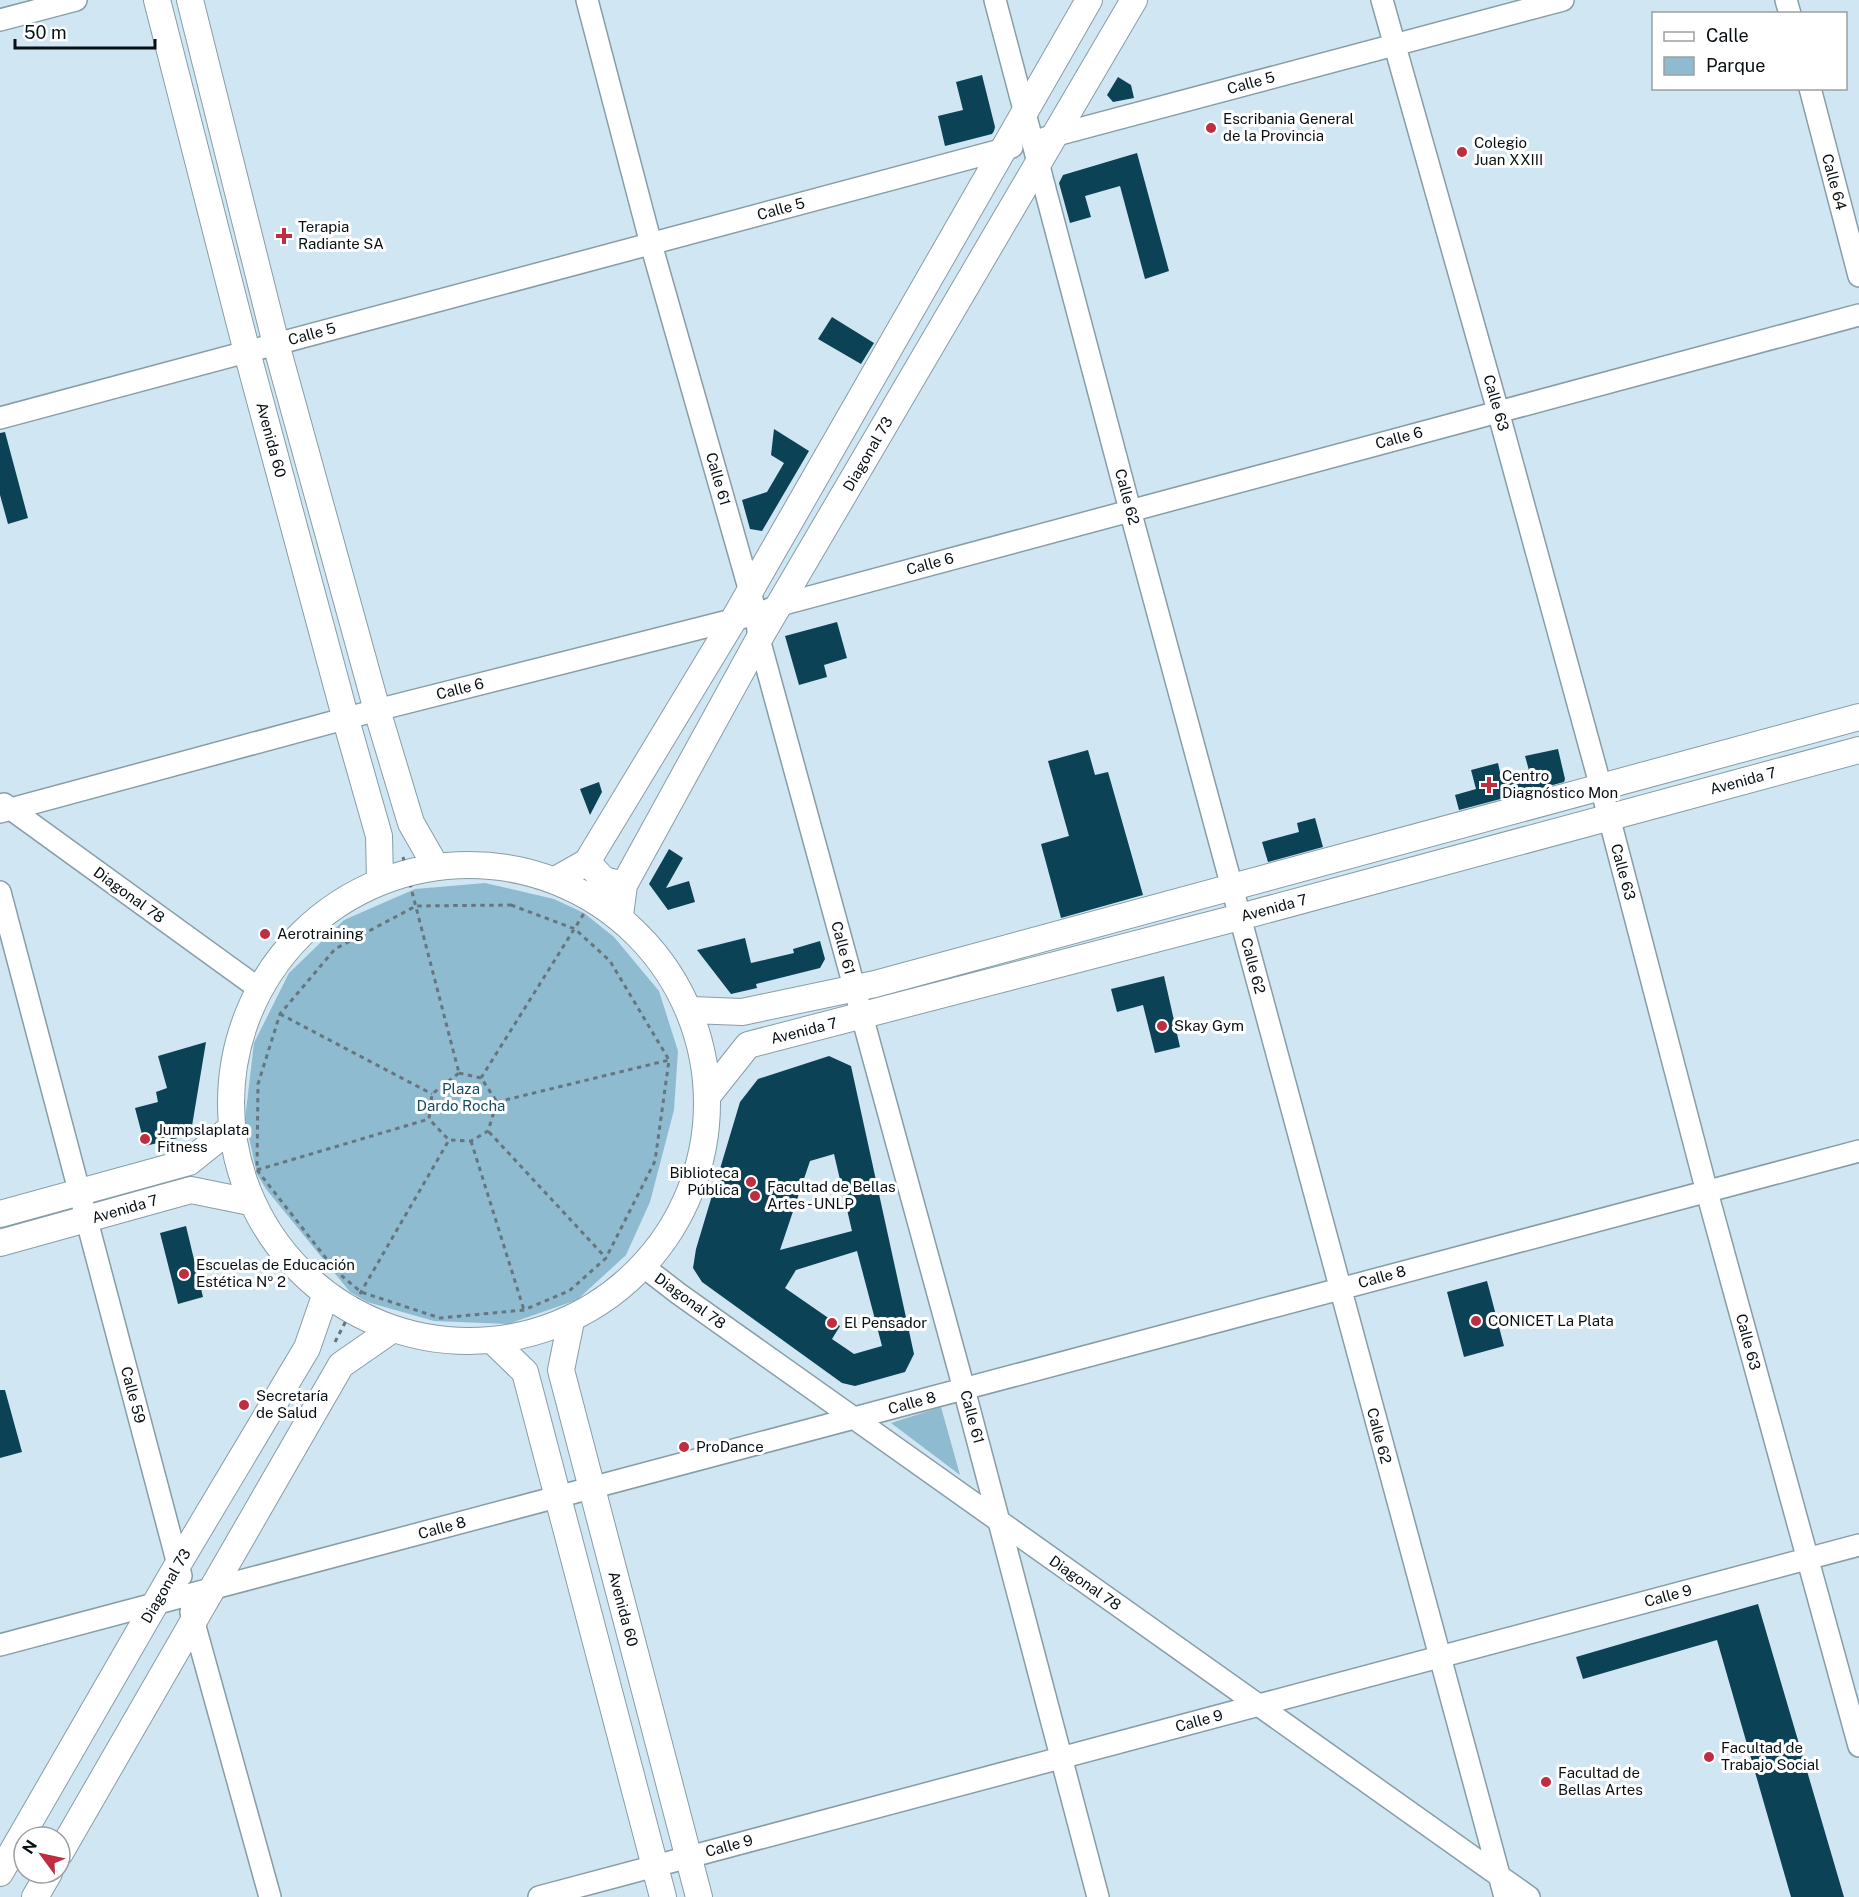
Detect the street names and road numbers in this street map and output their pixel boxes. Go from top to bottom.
street label: Calle 5 [1225,68,1277,97]
street label: Calle 64 [1819,152,1850,212]
street label: Calle 5 [755,194,807,223]
street label: Calle 5 [286,319,338,348]
street label: Calle 63 [1480,373,1513,433]
street label: Avenida 60 [253,400,290,479]
street label: Diagonal 73 [839,413,896,494]
street label: Calle 6 [1373,423,1424,452]
street label: Calle 61 [703,450,734,507]
street label: Calle 62 [1112,467,1143,527]
street label: Calle 6 [904,549,955,578]
street label: Calle 6 [434,674,485,703]
street label: Avenida 7 [1708,764,1778,798]
street label: Calle 63 [1608,842,1639,902]
street label: Diagonal 78 [91,863,168,926]
street label: Avenida 7 [1239,891,1309,925]
street label: Calle 61 [828,919,859,976]
street label: Calle 62 [1238,936,1269,996]
street label: Avenida 7 [769,1014,839,1047]
street label: Avenida 7 [90,1191,160,1226]
street label: Calle 8 [1356,1262,1408,1291]
street label: Diagonal 78 [652,1269,729,1332]
street label: Calle 63 [1733,1312,1764,1372]
street label: Calle 59 [118,1365,149,1425]
street label: Calle 8 [886,1388,938,1417]
street label: Calle 61 [957,1388,988,1445]
street label: Calle 62 [1364,1406,1395,1466]
street label: Calle 8 [416,1513,468,1542]
street label: Diagonal 73 [137,1545,194,1626]
street label: Diagonal 78 [1046,1552,1124,1614]
street label: Avenida 60 [605,1569,642,1648]
street label: Calle 9 [1642,1581,1693,1610]
street label: Calle 9 [1173,1706,1224,1735]
street label: Calle 9 [703,1831,754,1860]

